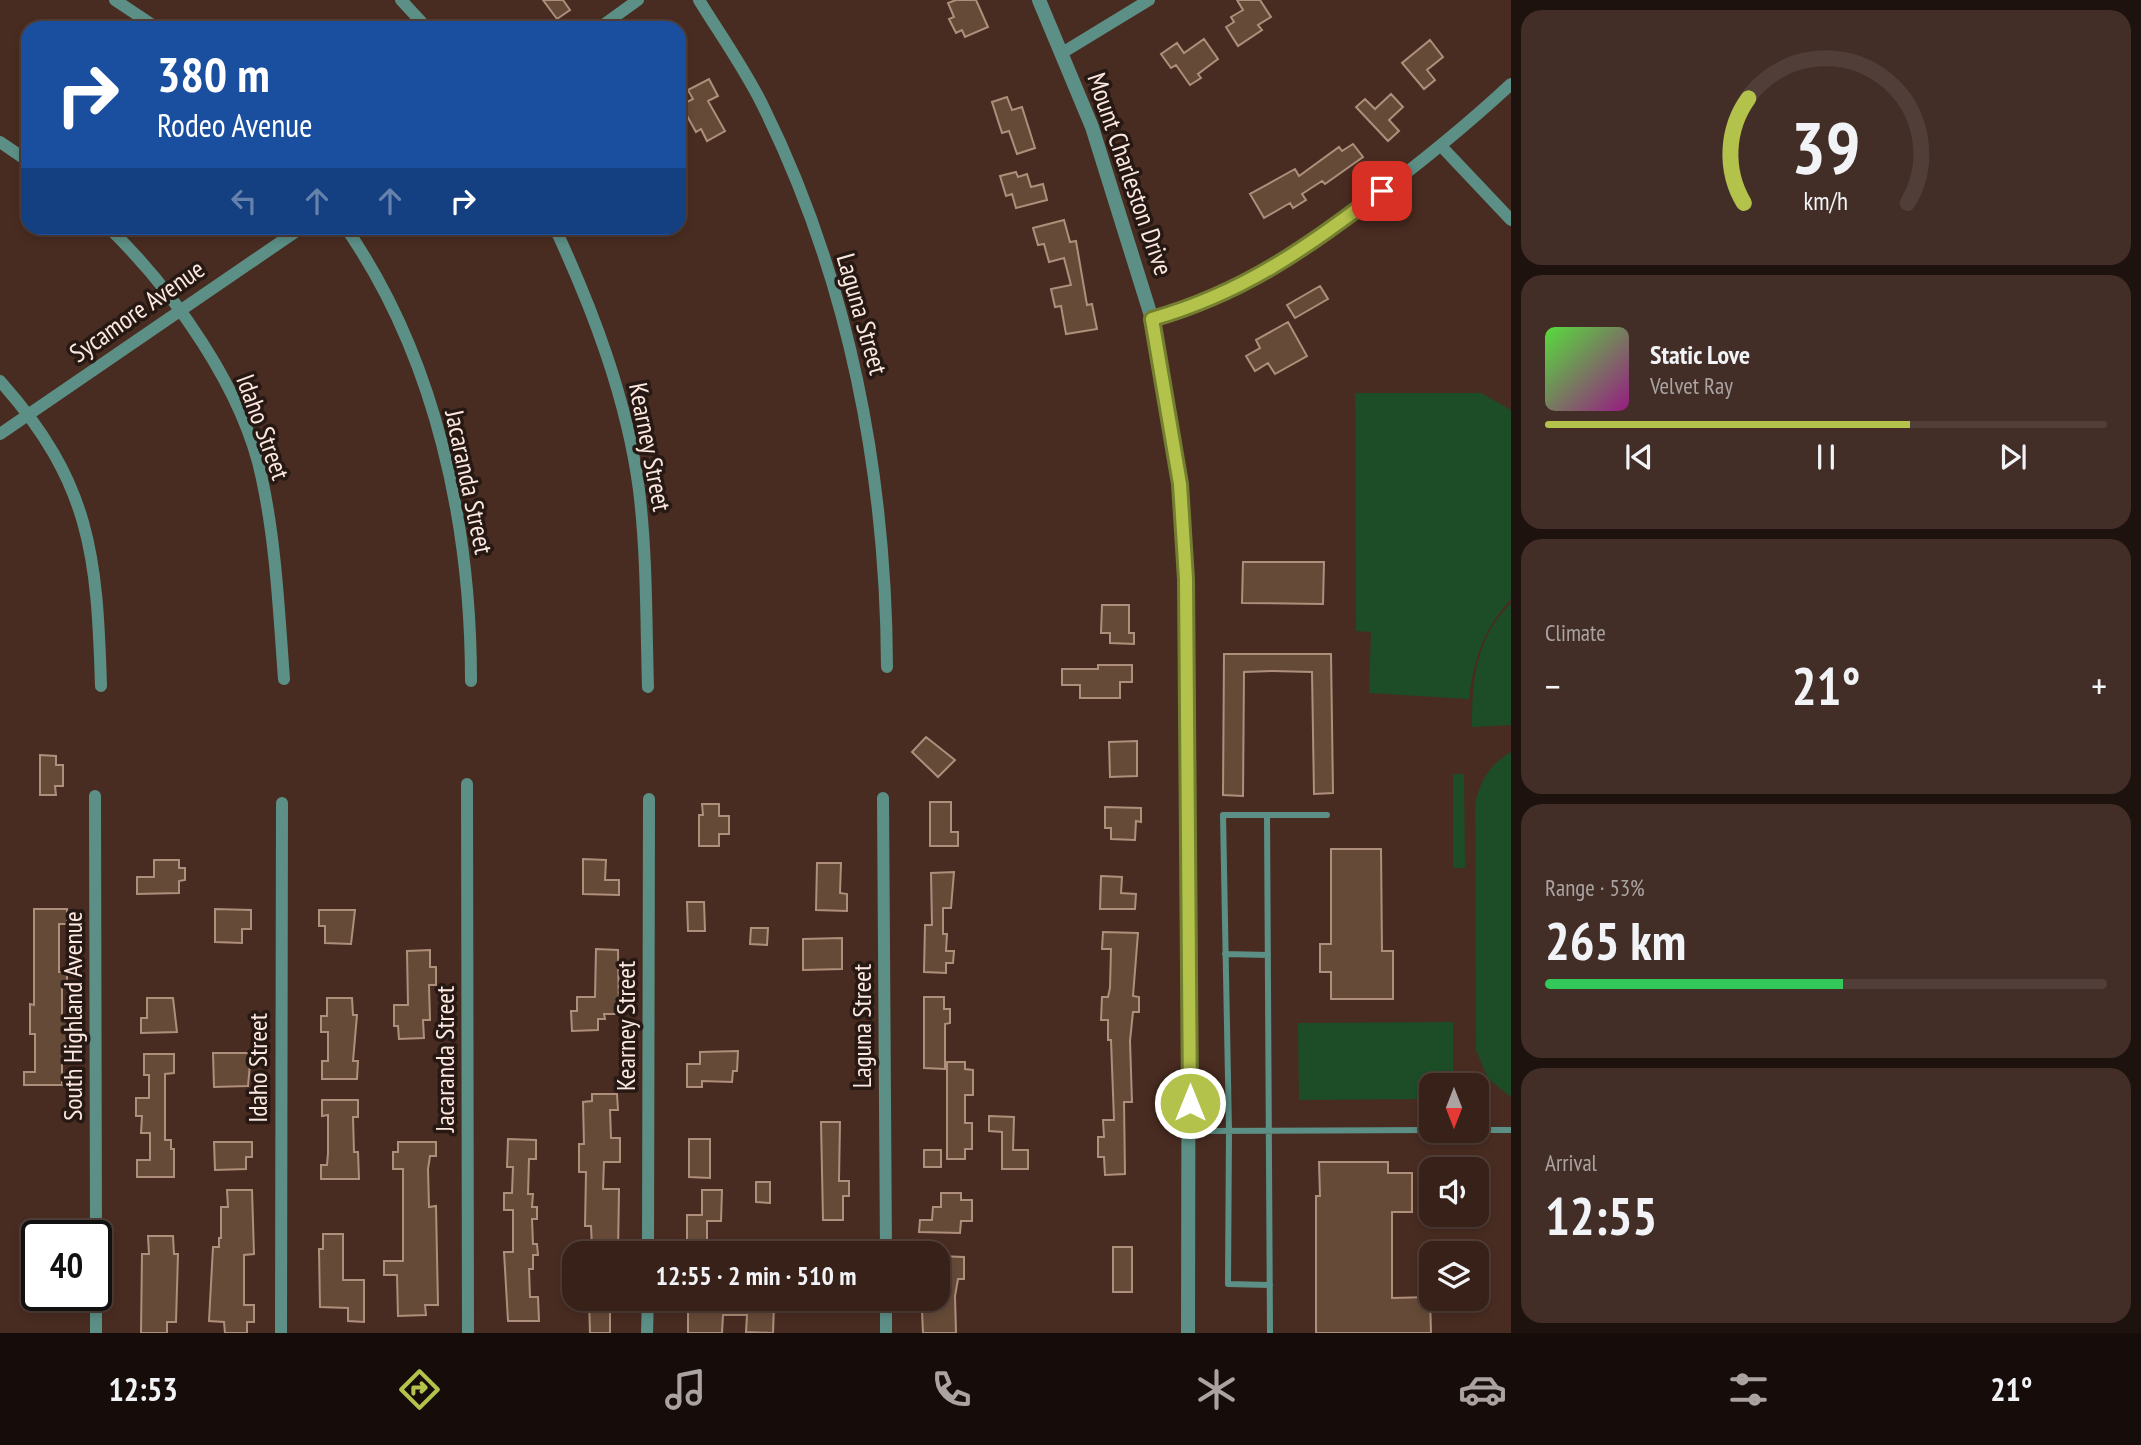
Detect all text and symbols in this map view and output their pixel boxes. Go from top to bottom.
text: 380 m [157,42,270,106]
icon: right [42,49,133,140]
street label: Mount Charleston Drive [1080,68,1181,279]
text: 39 [1791,100,1861,194]
text: Rodeo Avenue [157,104,312,146]
pin [1352,161,1412,221]
icon: arrive [1363,172,1401,210]
icon: left [225,182,263,220]
icon: ahead [298,182,336,220]
icon: ahead [371,182,409,220]
icon: right [444,182,482,220]
text: km/h [1804,185,1848,217]
street label: Laguna Street [829,249,895,378]
street label: Sycamore Avenue [63,252,211,369]
text: Static Love [1650,338,1750,371]
street label: Idaho Street [229,370,298,484]
text: Velvet Ray [1650,371,1733,400]
street label: Kearney Street [622,380,679,514]
street label: Jacaranda Street [438,406,501,557]
icon: previous [1620,438,1658,476]
icon: pause [1807,438,1845,476]
icon: next [1994,438,2032,476]
text: Climate [1545,618,1606,647]
text: 21° [1792,652,1860,719]
text: − [1545,661,1561,710]
text: + [2091,661,2107,710]
text: Range · 53% [1545,873,1645,902]
text: 265 km [1545,907,1686,974]
street label: South Highland Avenue [56,911,89,1121]
street label: Kearney Street [609,961,642,1091]
street label: Laguna Street [845,964,878,1088]
street label: Jacaranda Street [428,986,461,1133]
street label: Idaho Street [241,1013,274,1123]
position arrow [1153,1066,1227,1140]
north arrow [1419,1073,1489,1143]
map controls [1419,1073,1489,1311]
text: Arrival [1545,1148,1597,1177]
button: sound [1419,1157,1489,1227]
text: 12:55 [1545,1182,1657,1249]
speed limit sign: 40 [21,1220,112,1311]
button: layers [1419,1241,1489,1311]
text: 12:55 · 2 min · 510 m [656,1259,856,1292]
icon: directions [395,1365,444,1414]
icon: music [661,1365,710,1414]
icon: phone [927,1365,976,1414]
icon: climate [1192,1365,1241,1414]
icon: car [1458,1365,1507,1414]
icon: filters [1724,1365,1773,1414]
text: 12:53 [108,1368,178,1410]
text: 21° [1990,1368,2033,1410]

